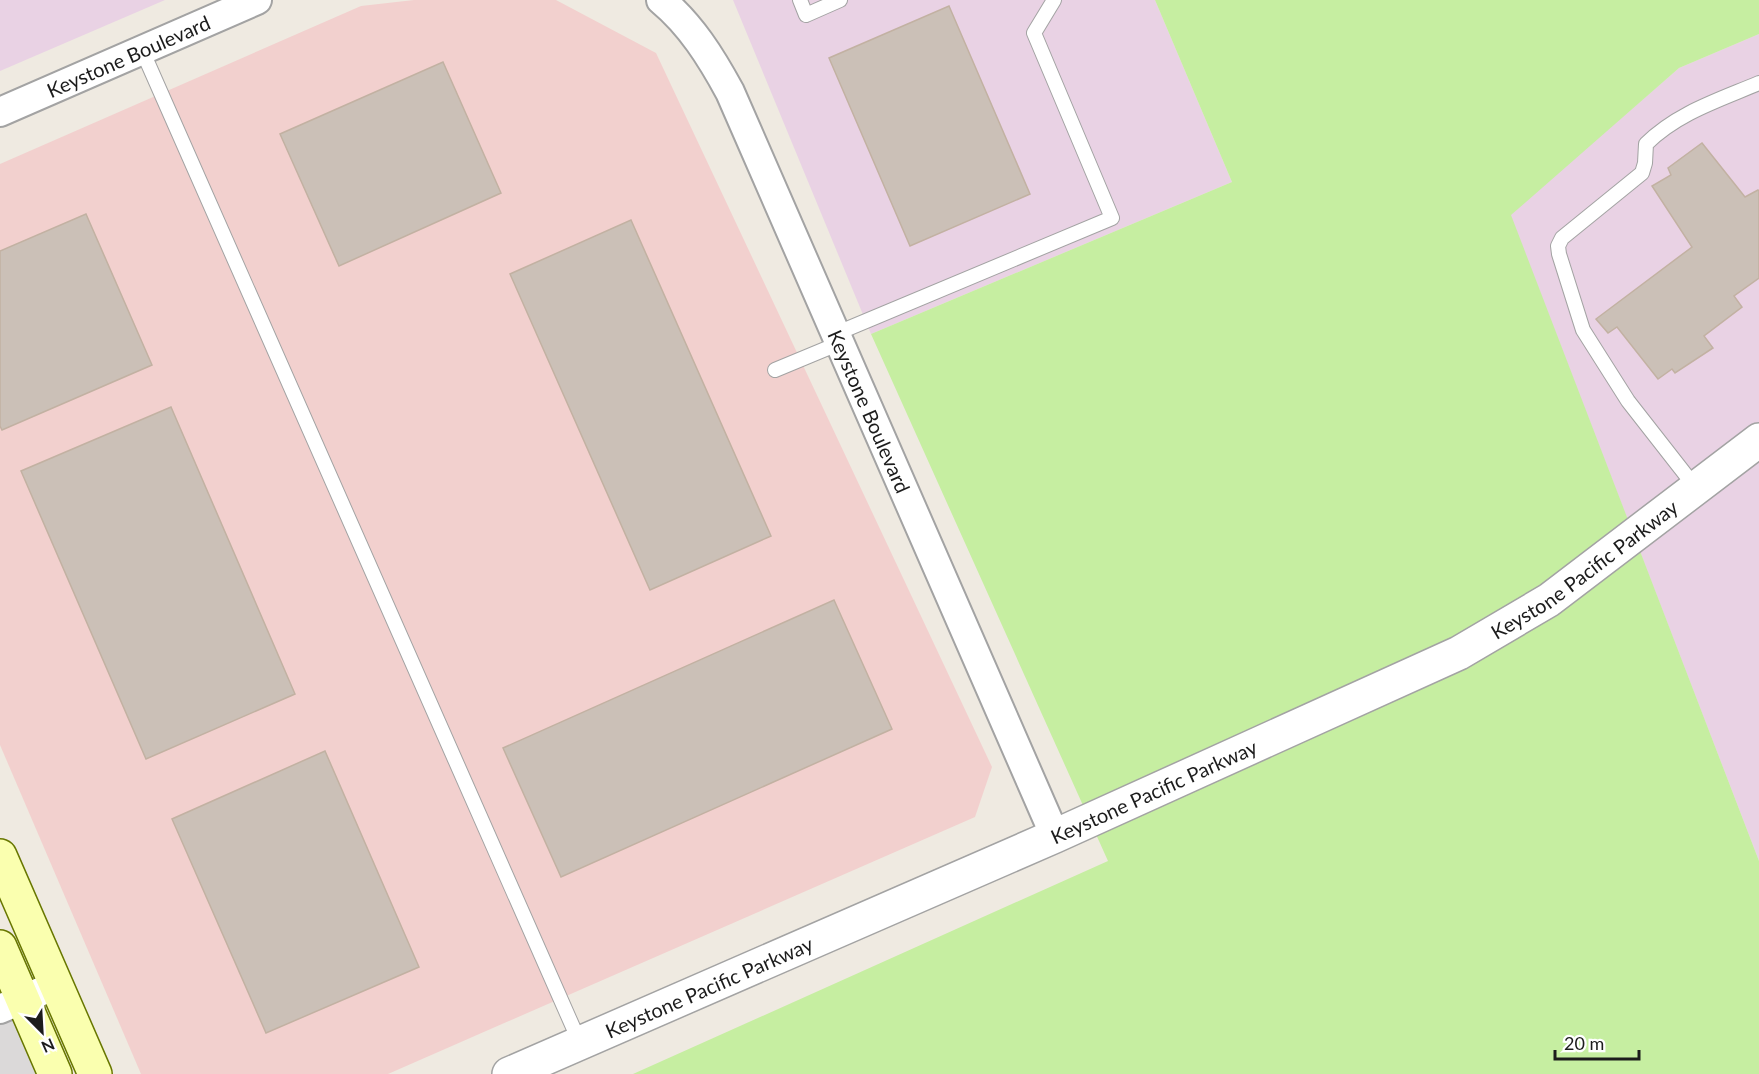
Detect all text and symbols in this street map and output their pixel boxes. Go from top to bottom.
street label: Keystone Boulevard [43,10,214,102]
street label: Keystone Boulevard [823,326,916,496]
street label: Keystone Pacific Parkway [1486,494,1683,644]
street label: Keystone Pacific Parkway [1047,734,1261,848]
street label: Keystone Pacific Parkway [601,931,817,1043]
north arrow [12,1002,72,1062]
scale bar [1555,1023,1639,1061]
text: 20 m [1564,1032,1604,1054]
text: N [39,1035,58,1057]

